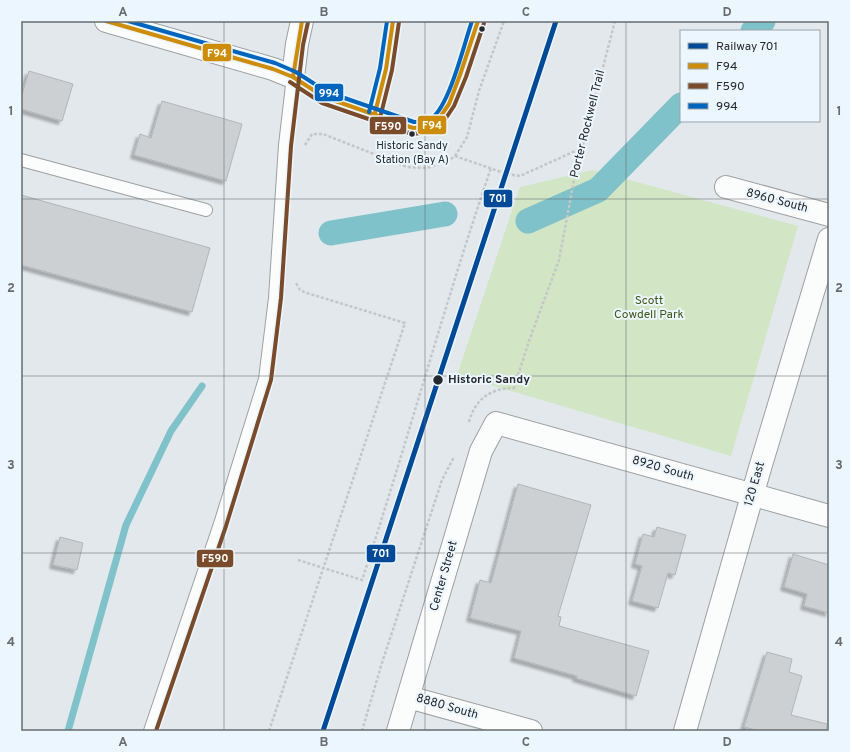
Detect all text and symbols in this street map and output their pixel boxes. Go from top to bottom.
text: A [118,5,128,21]
text: B [320,5,329,21]
text: C [522,5,530,21]
text: D [722,5,732,21]
unlabelled marker [477,24,487,34]
legend [680,30,820,122]
text: Railway 701 [716,39,778,55]
line badge: F94 [202,43,232,62]
text: F94 [207,47,227,61]
text: F94 [716,59,737,75]
street label: Porter Rockwell Trail [567,68,609,180]
text: F590 [716,79,745,95]
line badge: 994 [314,83,344,102]
text: 994 [319,87,339,101]
text: 994 [716,99,738,115]
text: 1 [8,104,14,120]
text: 1 [836,104,842,120]
line badge: F94 [417,115,447,135]
line badge: F590 [369,116,407,135]
text: F94 [422,119,442,133]
text: F590 [375,120,401,134]
marker: Historic Sandy Station (Bay A) [407,129,417,139]
place label: Historic Sandy Station (Bay A) [375,139,449,167]
street label: 8960 South [744,185,810,217]
line badge: 701 [483,189,513,208]
text: 701 [489,192,507,206]
text: 2 [7,281,15,297]
text: 2 [835,281,843,297]
park label: Scott Cowdell Park [614,293,684,323]
place label: Historic Sandy [448,372,530,388]
marker: Historic Sandy [431,373,445,387]
street label: 8920 South [630,453,696,485]
text: 3 [7,458,15,474]
text: 3 [835,458,843,474]
street label: 120 East [741,460,769,508]
street label: Center Street [426,539,462,613]
line badge: 701 [366,544,396,563]
text: 701 [372,547,390,561]
line badge: F590 [196,549,234,568]
text: F590 [202,552,228,566]
text: 4 [7,635,15,651]
text: 4 [835,635,843,651]
street label: 8880 South [414,691,480,723]
text: A [118,735,128,751]
text: B [320,735,329,751]
text: C [522,735,530,751]
text: D [722,735,732,751]

